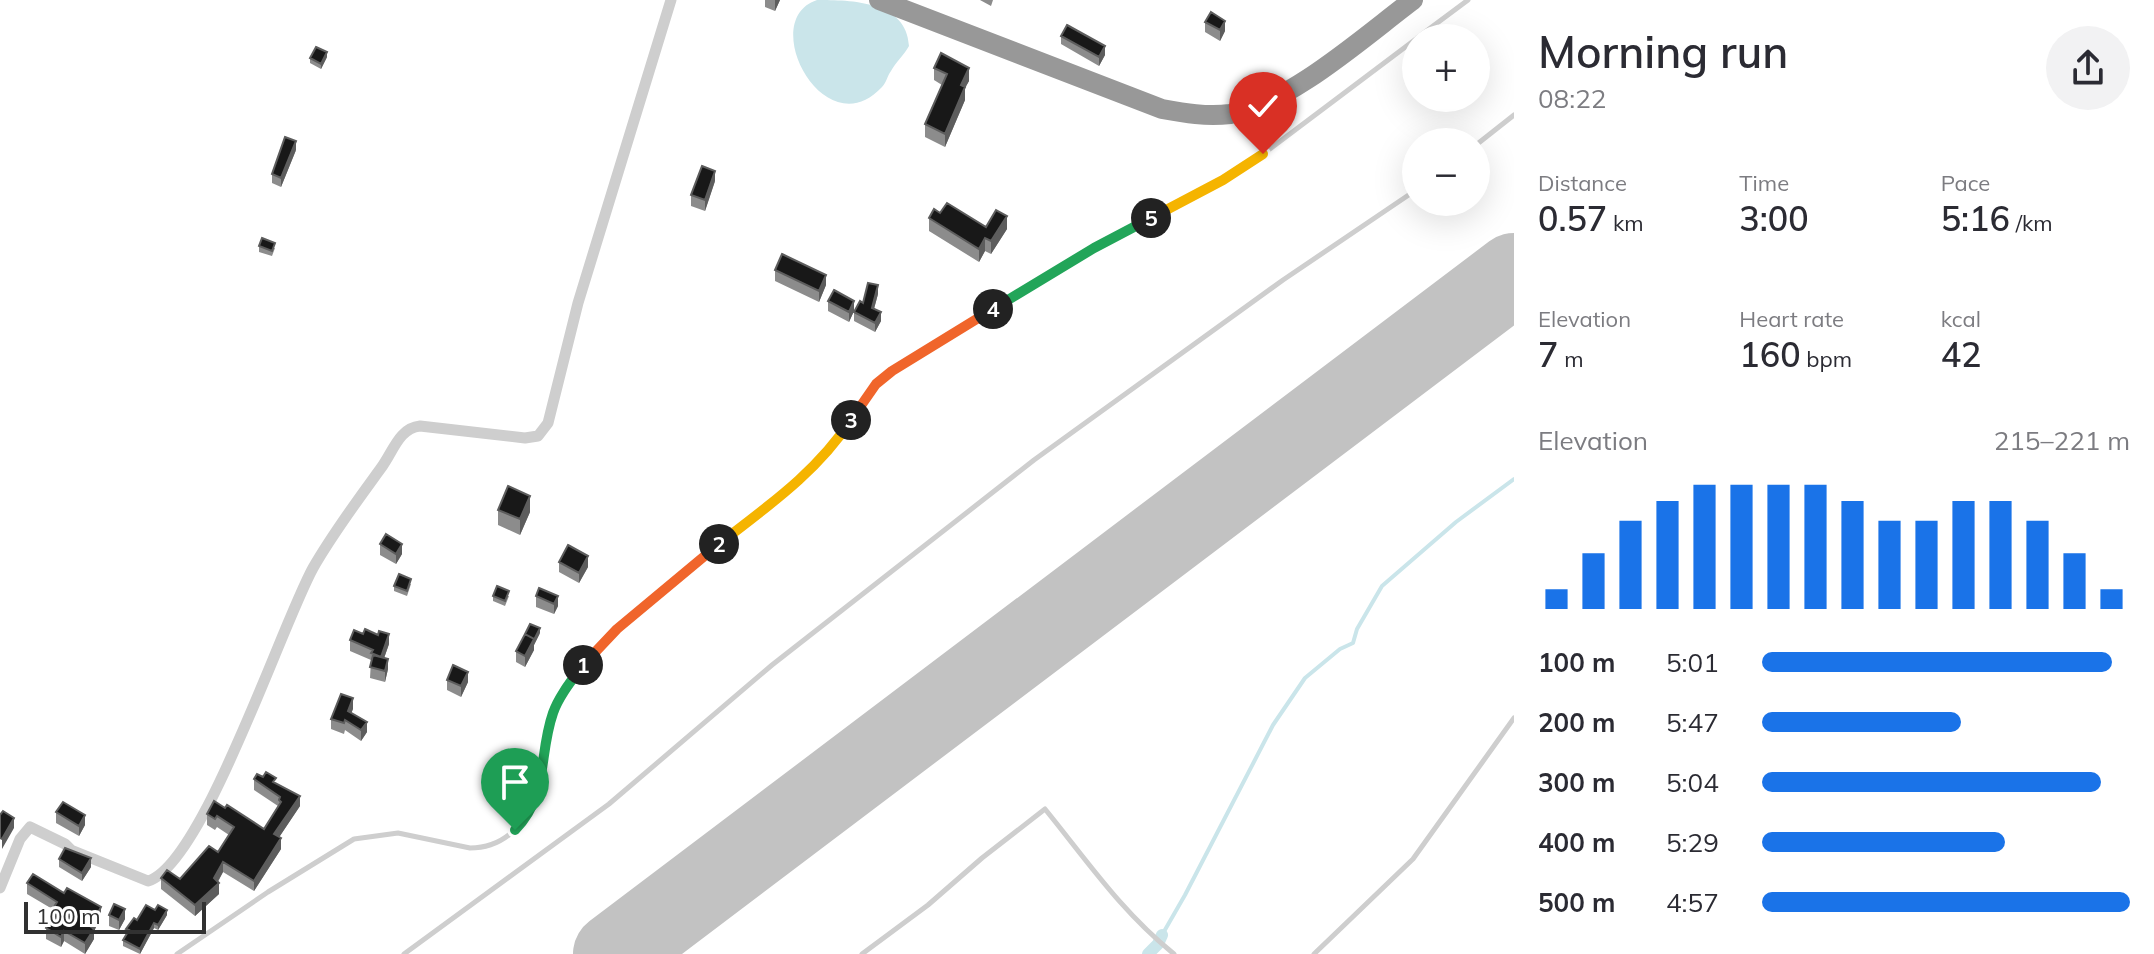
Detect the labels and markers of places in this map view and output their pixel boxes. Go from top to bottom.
pin [1229,72,1297,154]
pin: 5 [1131,198,1171,238]
pin: 4 [973,289,1013,329]
pin: 3 [831,400,871,440]
pin: 2 [699,524,739,564]
pin: 1 [563,645,603,685]
pin [481,748,549,830]

